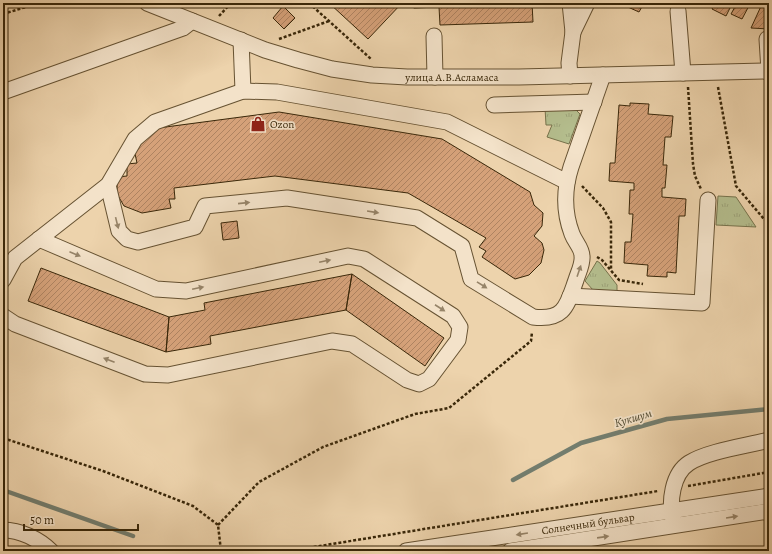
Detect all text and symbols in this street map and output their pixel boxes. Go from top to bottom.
street label: улица А.В.Асламаса [404,70,499,85]
shop icon: Ozon [249,115,267,133]
place label: Ozon [270,117,294,132]
one-way arrow [238,199,250,206]
one-way arrow [367,209,379,215]
one-way arrow [115,217,121,229]
one-way arrow [70,252,82,258]
one-way arrow [319,257,331,263]
one-way arrow [576,265,582,277]
one-way arrow [476,282,488,289]
one-way arrow [192,285,204,291]
one-way arrow [435,304,445,312]
one-way arrow [102,356,114,362]
water label: Кукшум [612,405,654,431]
scale bar [24,506,138,532]
street label: Солнечный бульвар [540,509,636,538]
text: 50 m [30,512,54,528]
one-way arrow [726,514,738,520]
one-way arrow [516,531,528,537]
one-way arrow [597,534,610,540]

